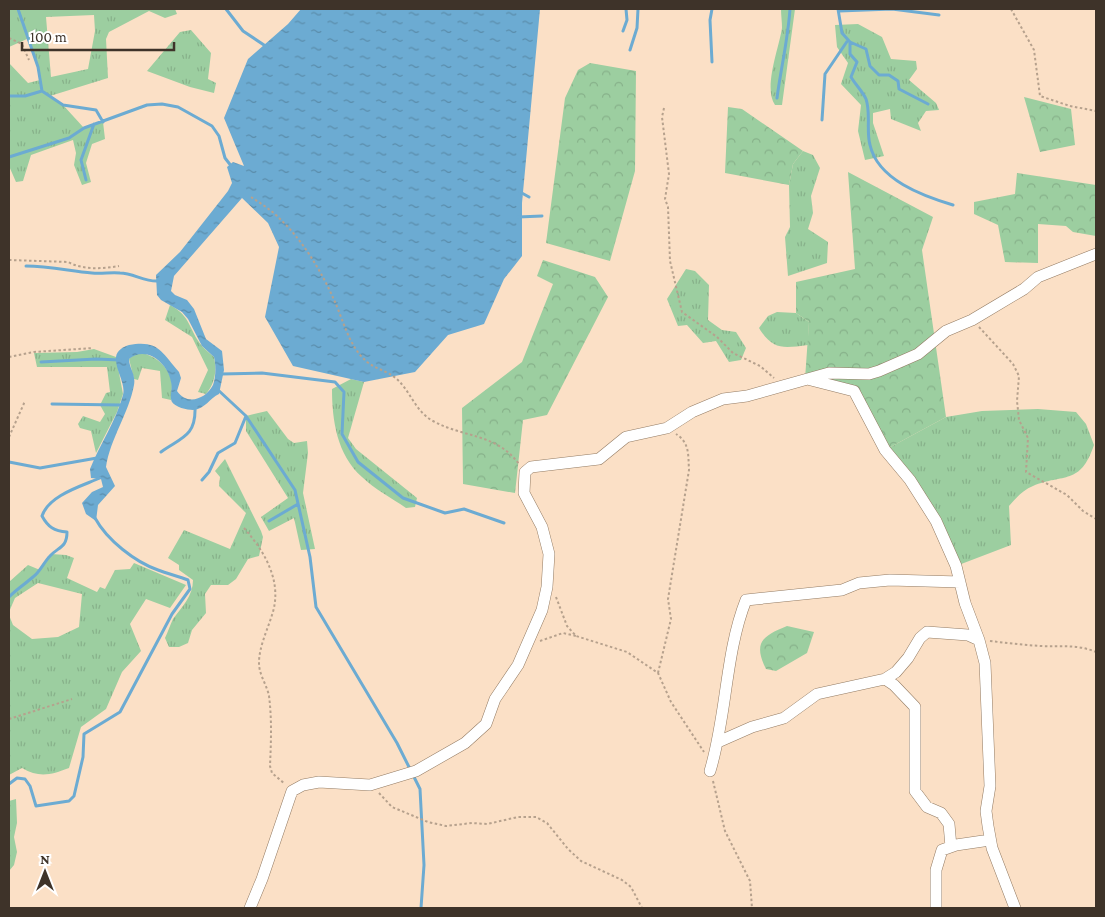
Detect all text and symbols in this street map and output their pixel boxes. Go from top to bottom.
scale bar [22,20,175,52]
text: 100 m [30,29,67,45]
north arrow [20,847,70,897]
text: N [40,851,50,867]

